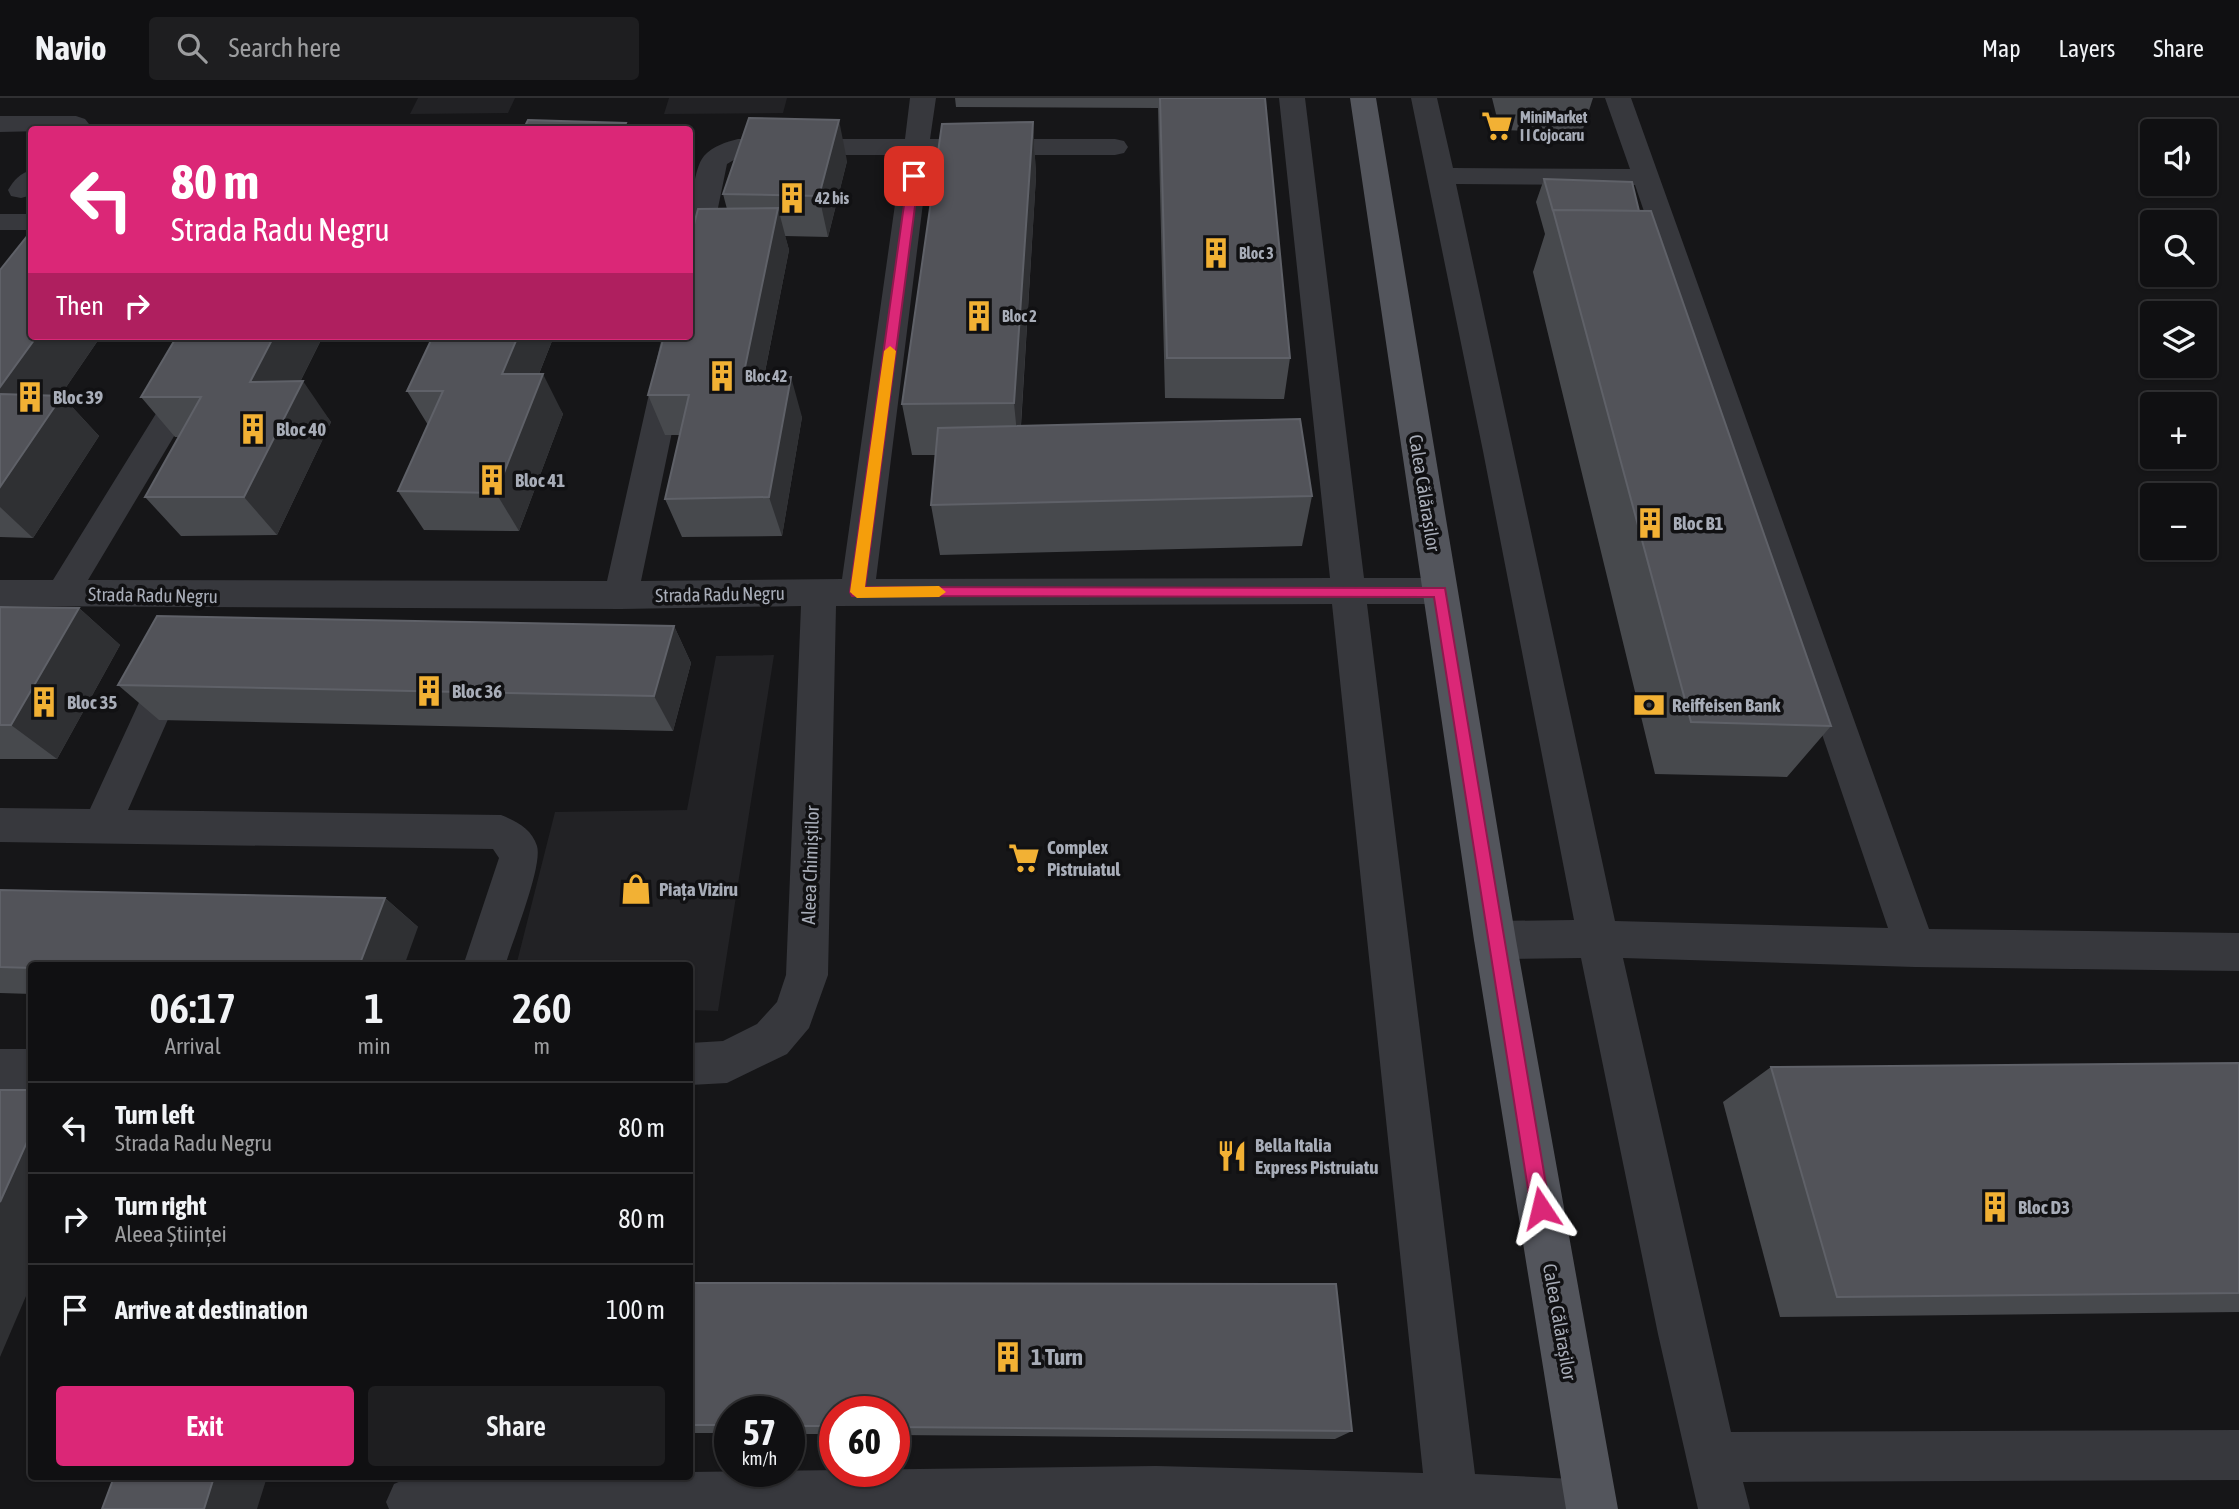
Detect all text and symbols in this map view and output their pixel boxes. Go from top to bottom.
search box [149,17,639,80]
text: Navio [35,29,107,67]
icon: search [173,29,211,67]
text: Search here [229,33,341,63]
text: Map [1982,35,2021,62]
text: Layers [2059,35,2115,62]
text: Share [2153,35,2204,62]
place label: MiniMarket I I Cojocaru [1520,108,1588,144]
supermarket icon: MiniMarket I I Cojocaru [1480,109,1514,143]
map controls [2140,119,2217,560]
button: sound [2140,119,2217,196]
pin [884,146,944,206]
text: 80 m [171,153,259,209]
icon: left [56,154,147,245]
icon: arrive [895,157,933,195]
building icon: 42 bis [775,181,809,215]
place label: 42 bis [814,189,849,207]
button: search [2140,210,2217,287]
text: Strada Radu Negru [171,211,390,248]
building icon: Bloc 3 [1199,236,1233,270]
place label: Bloc 3 [1239,244,1274,262]
icon: right [118,287,156,325]
text: Then [56,291,104,321]
building icon: Bloc 2 [962,299,996,333]
button: layers [2140,301,2217,378]
place label: Bloc 2 [1002,307,1037,325]
building icon: Bloc 42 [705,359,739,393]
place label: Bloc 42 [745,367,787,385]
building icon: Bloc 39 [13,380,47,414]
place label: Bloc 39 [53,386,103,408]
button: + [2140,392,2217,469]
building icon: Bloc 40 [236,412,270,446]
place label: Bloc 40 [276,418,326,440]
street label: Calea Călărașilor [1405,433,1445,553]
building icon: Bloc 41 [475,463,509,497]
place label: Bloc 41 [515,469,565,491]
button: − [2140,483,2217,560]
building icon: Bloc B1 [1633,506,1667,540]
place label: Bloc B1 [1673,512,1723,534]
street label: Strada Radu Negru [655,582,785,606]
street label: Strada Radu Negru [88,583,218,607]
building icon: Bloc 36 [412,674,446,708]
place label: Bloc 36 [452,680,502,702]
building icon: Bloc 35 [27,685,61,719]
bank icon: Reiffeisen Bank [1632,688,1666,722]
place label: Bloc 35 [67,691,117,713]
place label: Reiffeisen Bank [1672,694,1781,716]
street label: Aleea Chimiștilor [797,805,823,925]
place label: Complex Pistruiatul [1047,836,1121,880]
supermarket icon: Complex Pistruiatul [1007,841,1041,875]
shop icon: Piața Viziru [619,872,653,906]
place label: Piața Viziru [659,878,738,901]
text: 06:17 [150,984,236,1032]
text: 1 [364,984,384,1032]
text: 260 [512,984,571,1032]
text: Arrival [165,1033,221,1059]
text: min [358,1033,391,1059]
text: m [534,1033,550,1059]
text: Turn left [115,1100,195,1130]
icon: left [56,1109,94,1147]
text: 80 m [618,1113,665,1143]
text: Strada Radu Negru [115,1130,272,1156]
place label: Bella Italia Express Pistruiatu [1255,1134,1378,1178]
restaurant icon: Bella Italia Express Pistruiatu [1215,1139,1249,1173]
position arrow [1504,1171,1578,1245]
building icon: Bloc D3 [1978,1190,2012,1224]
text: Turn right [115,1191,206,1221]
place label: Bloc D3 [2018,1196,2070,1218]
icon: right [56,1200,94,1238]
text: 80 m [618,1204,665,1234]
text: Aleea Științei [115,1221,227,1247]
street label: Calea Călărașilor [1539,1262,1581,1382]
icon: arrive [56,1291,94,1329]
text: Arrive at destination [115,1295,308,1325]
text: 100 m [606,1295,665,1325]
building icon: 1 Turn [991,1340,1025,1374]
place label: 1 Turn [1031,1344,1083,1370]
button: Exit [56,1386,354,1466]
button: Share [368,1386,665,1466]
speed limit sign: 60 [819,1396,910,1487]
text: 57 [743,1412,776,1452]
text: km/h [742,1448,777,1469]

